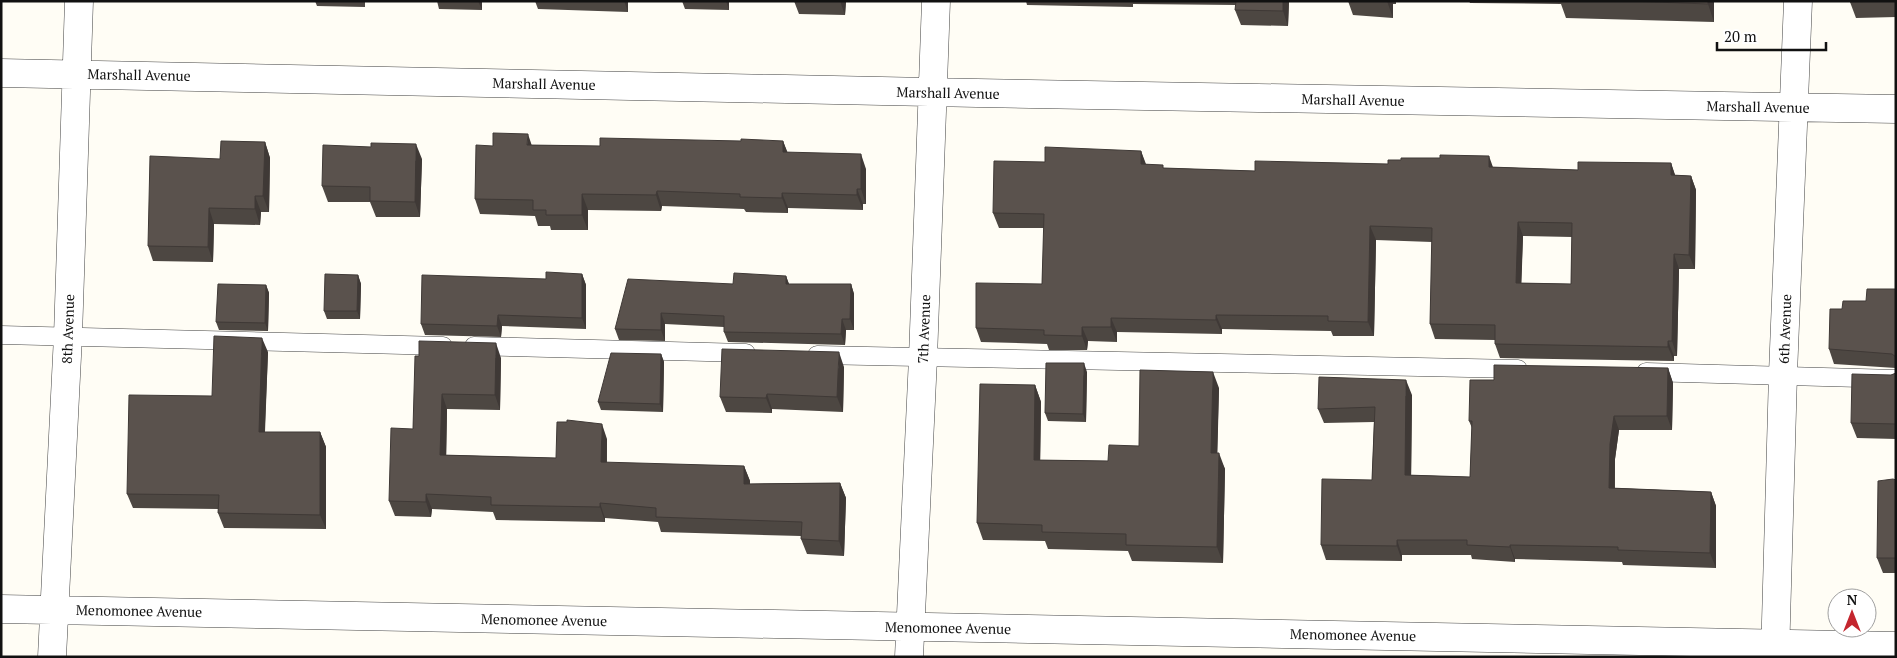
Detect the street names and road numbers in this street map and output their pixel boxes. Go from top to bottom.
street label: Marshall Avenue [87,64,191,85]
street label: Marshall Avenue [492,73,596,94]
street label: Marshall Avenue [896,82,1000,103]
street label: Marshall Avenue [1301,89,1405,110]
street label: Marshall Avenue [1706,96,1810,117]
street label: 8th Avenue [57,294,78,364]
street label: 7th Avenue [913,294,934,364]
street label: 6th Avenue [1774,294,1795,364]
street label: Menomonee Avenue [76,600,202,621]
street label: Menomonee Avenue [481,609,607,630]
street label: Menomonee Avenue [885,617,1011,638]
street label: Menomonee Avenue [1290,624,1416,645]

